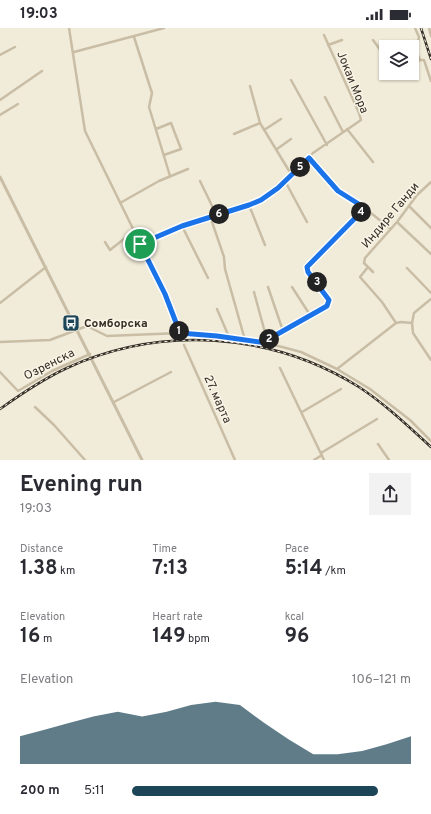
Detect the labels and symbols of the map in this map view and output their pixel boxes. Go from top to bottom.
street label: Јокаи Мора [332,49,372,116]
pin: 5 [290,157,310,177]
street label: Индире Ганди [358,179,423,252]
pin: 4 [351,202,371,222]
pin: 6 [209,204,229,224]
pin [123,227,157,261]
pin: 3 [307,272,327,292]
bus stop icon: Сомборска [61,313,81,333]
place label: Сомборска [84,316,148,332]
pin: 1 [169,321,189,341]
pin: 2 [259,329,279,349]
street label: Озренска [21,345,78,384]
street label: 27. марта [199,373,235,426]

